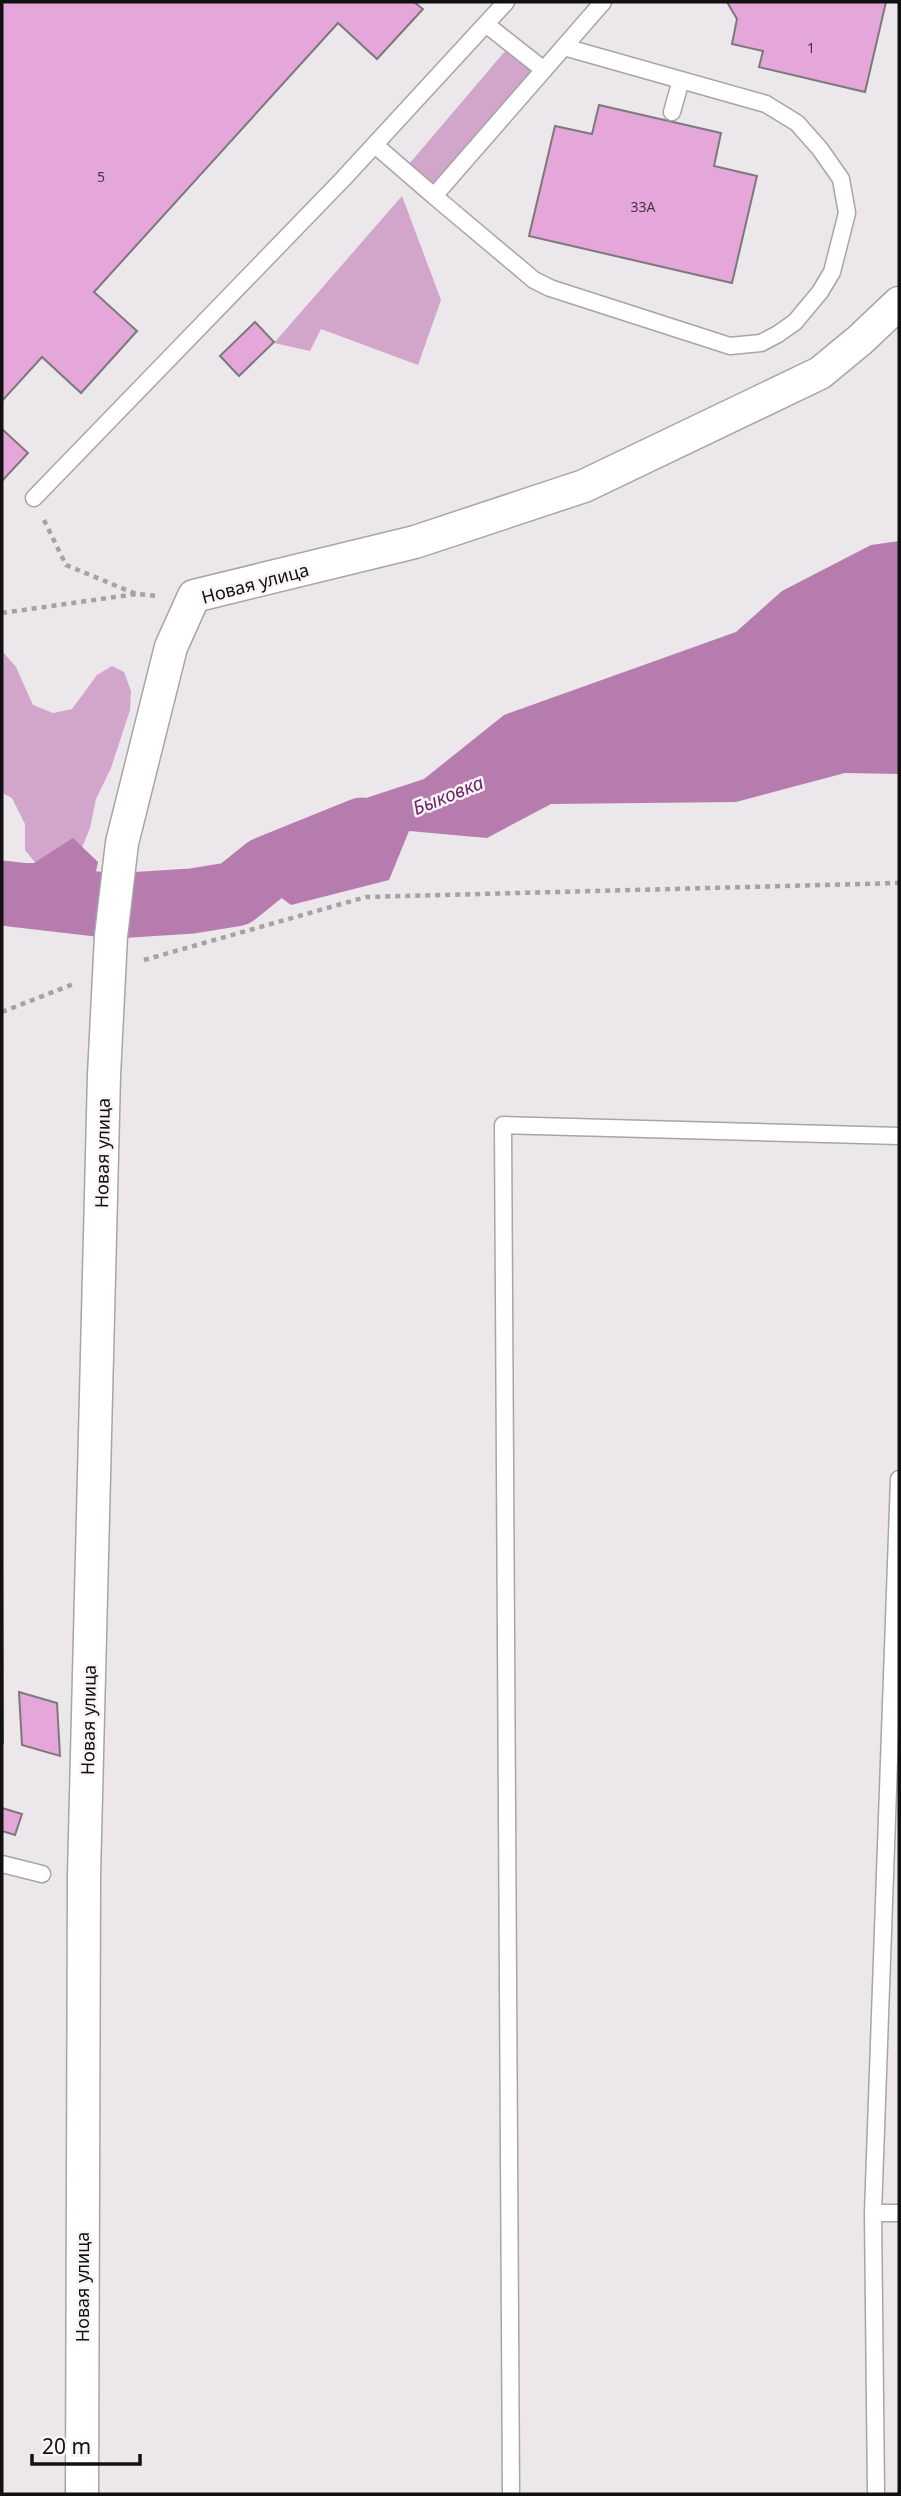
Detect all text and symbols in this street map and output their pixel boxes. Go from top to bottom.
house number: 1 [807,38,815,57]
house number: 5 [97,167,105,186]
house number: 33А [631,197,656,216]
street label: Новая улица [199,557,311,609]
water label: Быковка [409,769,487,821]
street label: Новая улица [89,1098,115,1208]
street label: Новая улица [75,1665,101,1775]
street label: Новая улица [70,2232,94,2342]
scale bar [32,2422,140,2466]
text: 20 m [42,2432,91,2460]

